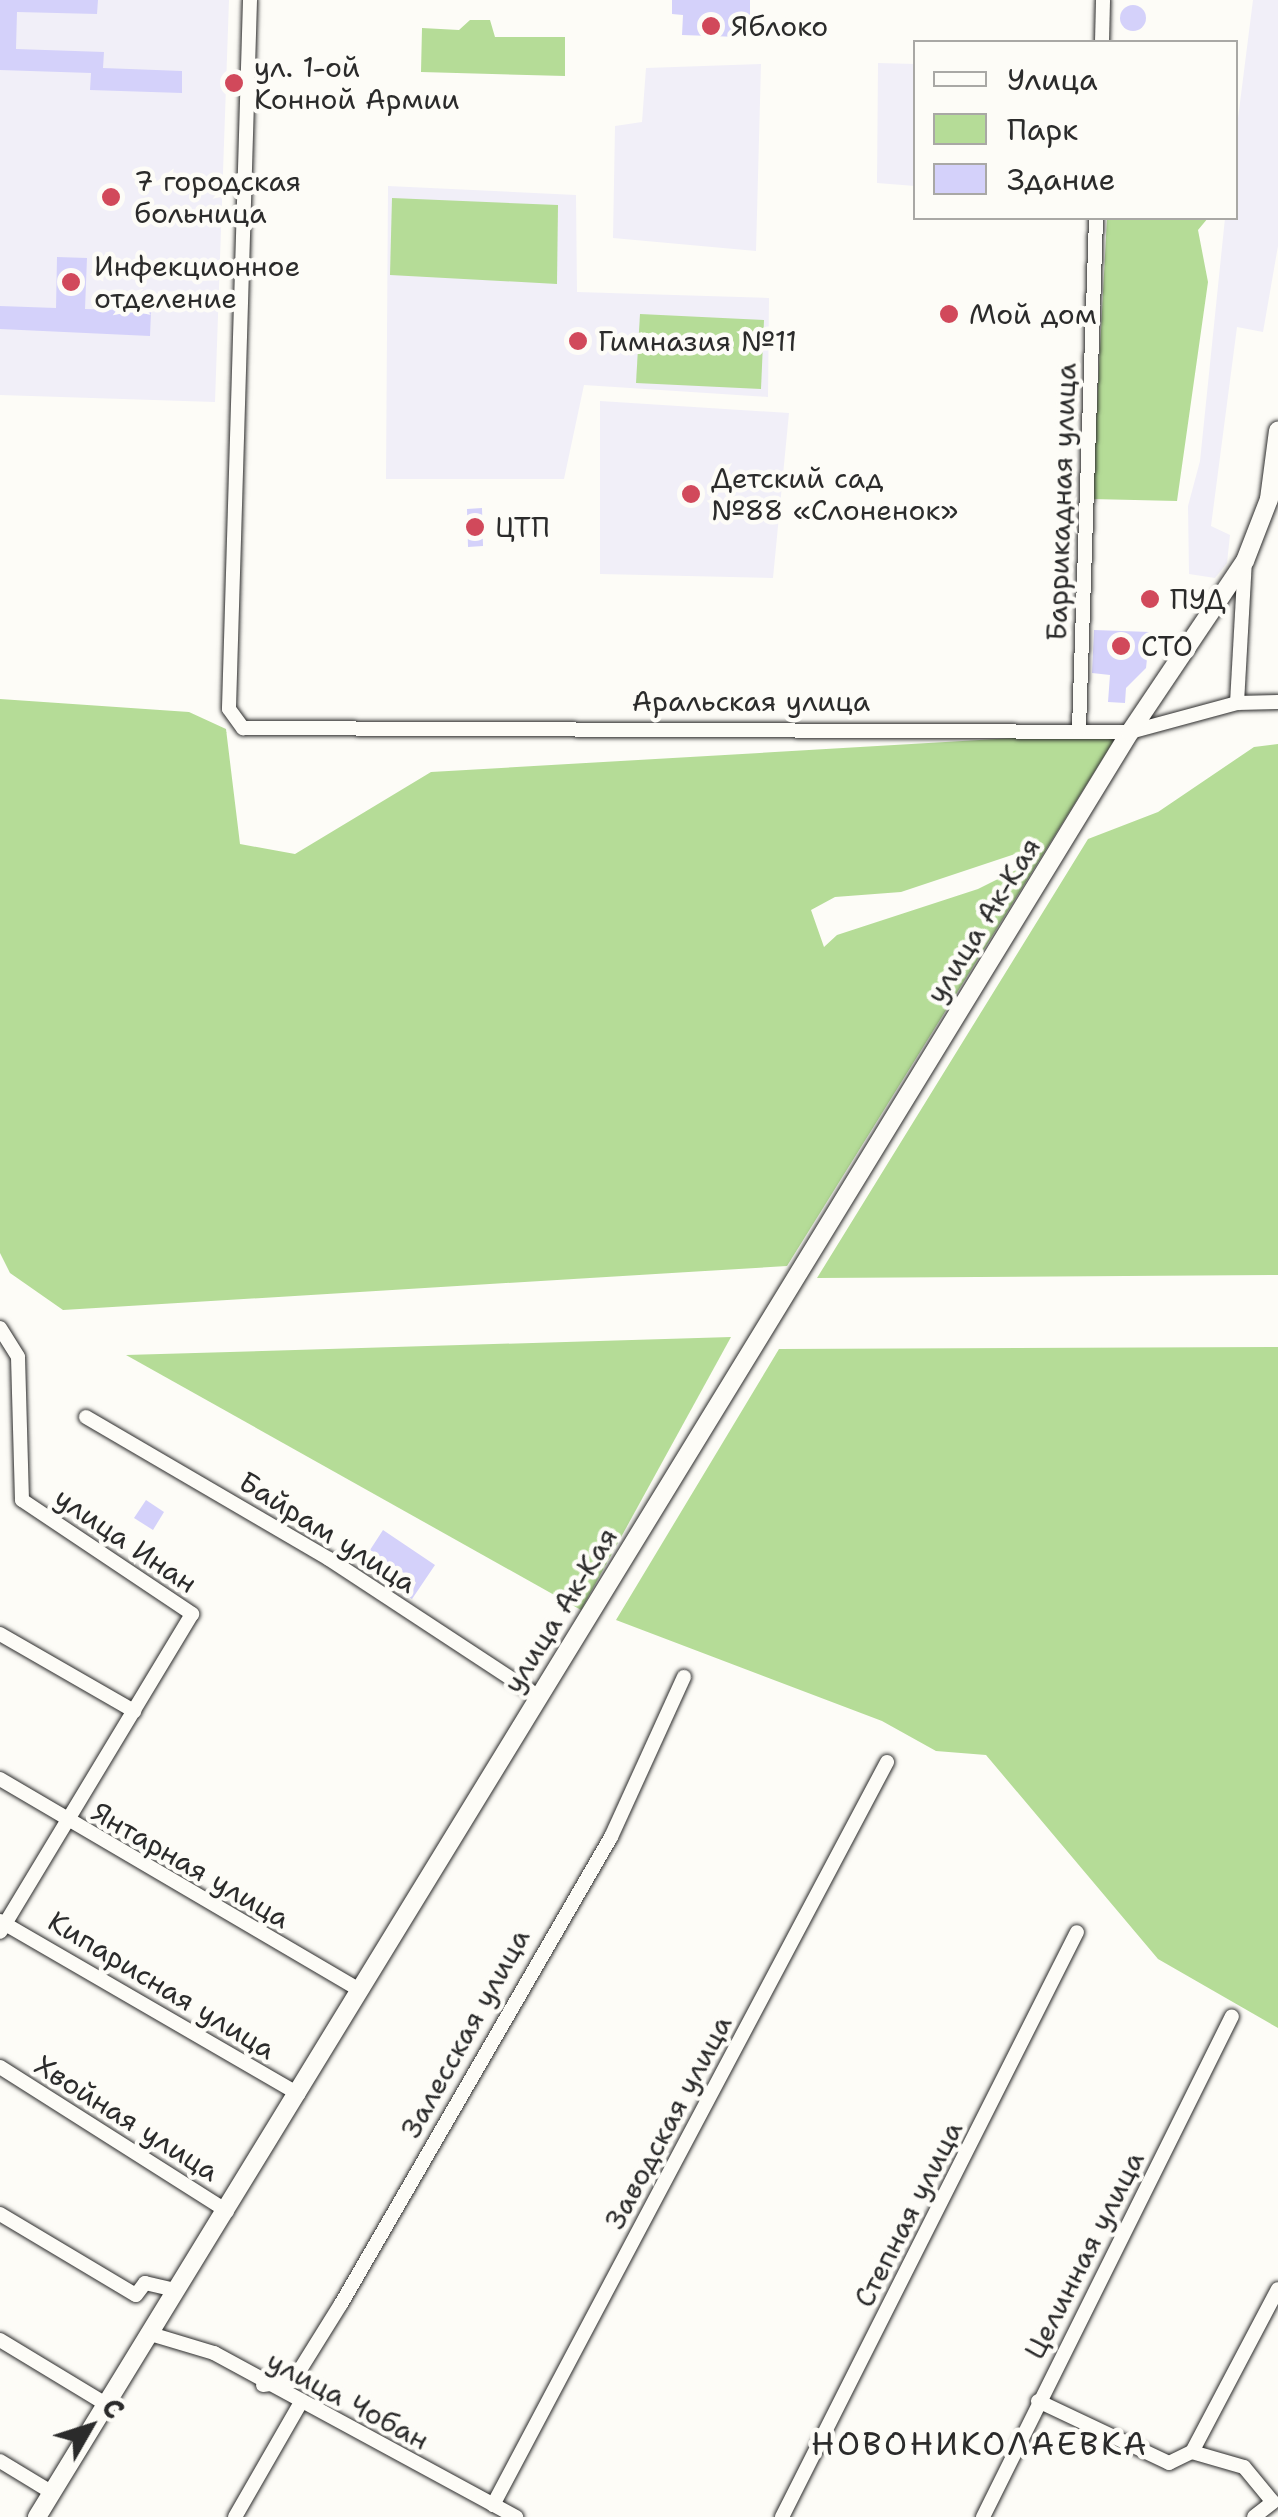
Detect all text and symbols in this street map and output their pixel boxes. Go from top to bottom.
place label: Яблоко [731,9,828,43]
marker: Яблоко [700,15,722,37]
legend [913,40,1238,220]
place label: ул. 1-ой Конной Армии [254,50,460,116]
text: Улица [1007,59,1098,100]
marker: ул. 1-ой Конной Армии [223,72,245,94]
text: Парк [1007,109,1078,150]
text: Здание [1007,159,1116,200]
place label: 7 городская больница [134,164,301,230]
marker: 7 городская больница [98,184,124,210]
place label: Инфекционное отделение [94,249,300,315]
marker: Инфекционное отделение [58,269,84,295]
place label: Мой дом [969,297,1096,331]
marker: Мой дом [938,303,960,325]
place label: Гимназия №11 [598,324,797,358]
marker: Гимназия №11 [567,330,589,352]
street label: Баррикадная улица [1039,362,1083,642]
place label: Детский сад №88 «Слоненок» [711,461,958,527]
marker: Детский сад №88 «Слоненок» [680,483,702,505]
place label: ЦТП [495,510,550,544]
marker: ЦТП [464,516,486,538]
place label: ПУД [1170,582,1226,616]
marker: ПУД [1139,588,1161,610]
place label: СТО [1141,629,1193,663]
marker: СТО [1110,635,1132,657]
street label: Аральская улица [632,684,870,718]
street label: улица Ак-Кая [919,831,1047,1009]
street label: Байрам улица [233,1464,423,1600]
street label: улица Инан [49,1480,203,1600]
street label: улица Ак-Кая [496,1521,624,1699]
street label: Янтарная улица [86,1795,296,1935]
street label: Кипарисная улица [42,1904,282,2066]
street label: Залесская улица [394,1923,536,2143]
street label: Заводская улица [597,2009,739,2235]
street label: Хвойная улица [29,2048,225,2188]
street label: Степная улица [847,2115,969,2313]
street label: Целинная улица [1017,2145,1151,2365]
street label: улица Чобан [261,2343,435,2457]
north arrow [40,2377,140,2477]
text: С [93,2389,133,2427]
district label: НОВОНИКОЛАЕВКА [811,2425,1149,2463]

